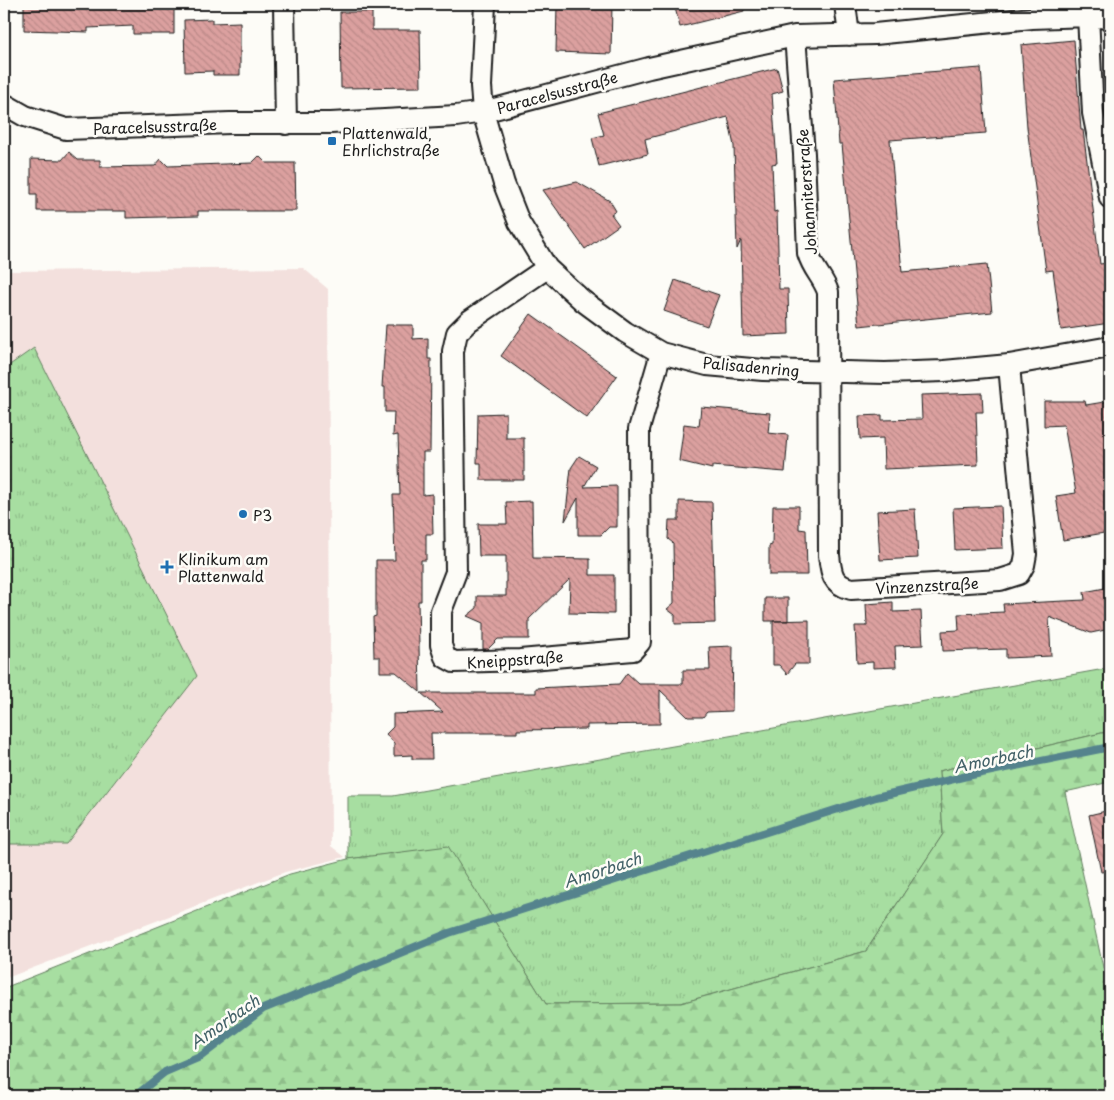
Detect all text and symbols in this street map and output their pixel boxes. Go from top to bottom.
street label: Paracelsusstraße [494,65,620,119]
street label: Paracelsusstraße [93,112,218,140]
place label: Plattenwald, Ehrlichstraße [342,121,440,161]
street label: Johanniterstraße [790,128,822,256]
marker: Plattenwald, Ehrlichstraße [326,135,338,147]
street label: Palisadenring [701,350,801,382]
place label: P3 [253,503,272,526]
marker: P3 [237,508,249,520]
place label: Klinikum am Plattenwald [178,547,268,587]
marker: Klinikum am Plattenwald [160,560,174,574]
street label: Vinzenzstraße [875,571,979,599]
street label: Kneippstraße [466,644,564,674]
water label: Amorbach [951,738,1036,778]
water label: Amorbach [560,845,645,893]
water label: Amorbach [184,988,264,1054]

